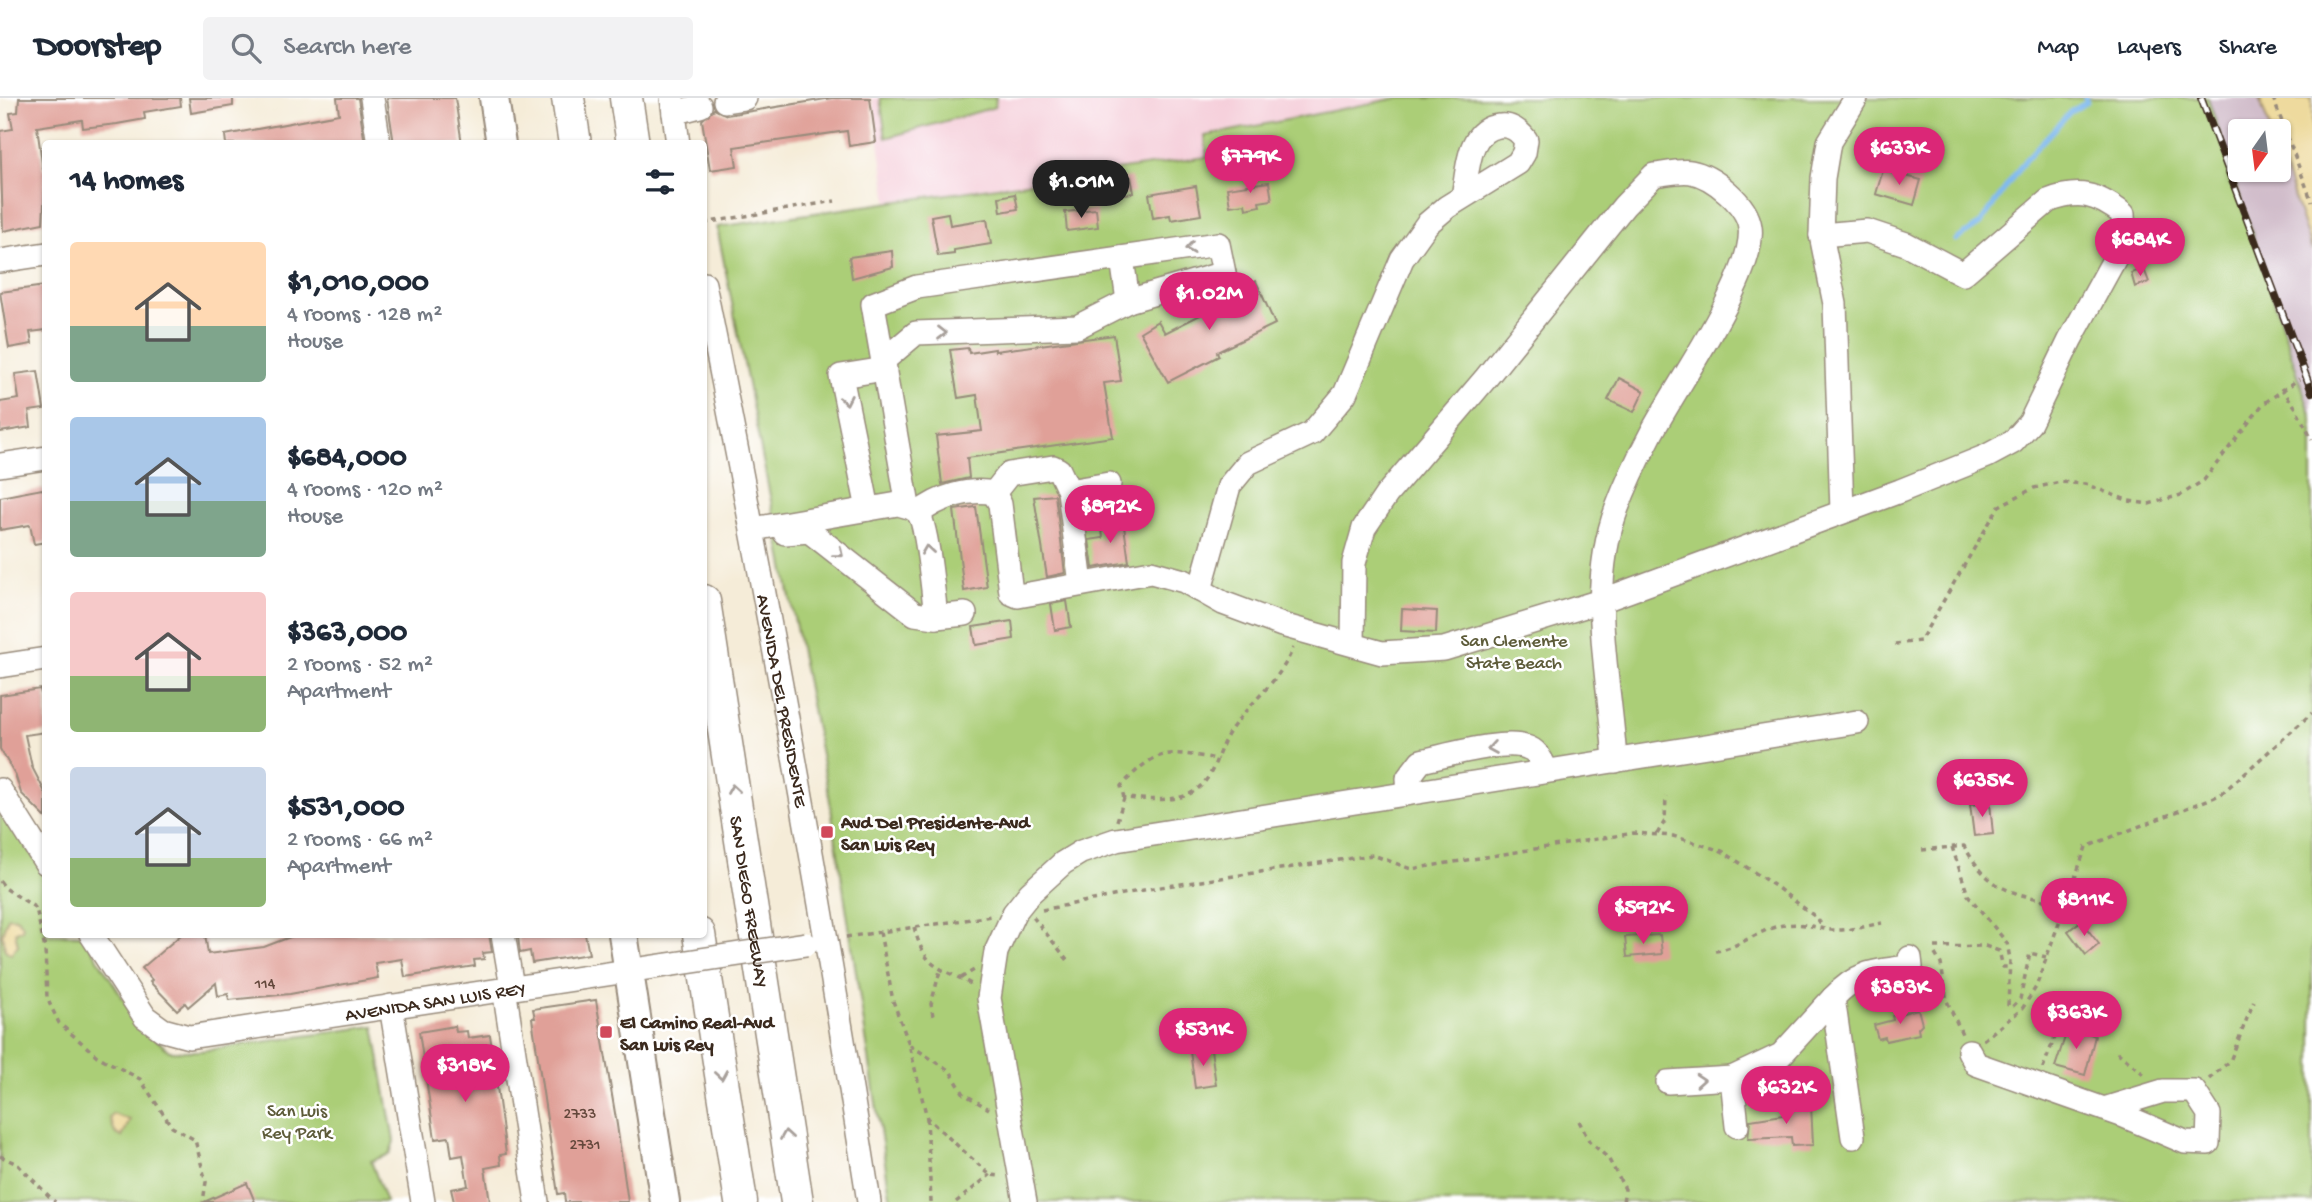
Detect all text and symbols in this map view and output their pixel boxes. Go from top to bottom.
search box [203,17,693,80]
text: Doorstep [35,29,161,67]
icon: search [227,29,265,67]
text: Search here [283,33,411,64]
text: Map [2037,34,2079,63]
text: Layers [2117,34,2181,63]
text: Share [2219,34,2277,63]
north arrow [2228,119,2291,182]
map controls [2228,119,2291,182]
pin: $633K [1850,127,1948,187]
pin: $779K [1201,136,1299,195]
text: $633K [1870,136,1928,163]
text: $779K [1221,144,1279,171]
pin: $1.01M [1024,160,1138,220]
icon: filters [641,163,679,201]
text: 14 homes [70,165,183,200]
text: $1.01M [1048,169,1114,196]
pin: $684K [2091,218,2189,278]
text: $684K [2111,227,2169,254]
one-way arrow [1184,240,1196,255]
text: $1,010,000 [287,267,429,302]
icon: home [126,270,210,354]
pin: $1.02M [1152,272,1266,332]
text: $1.02M [1175,281,1243,308]
text: 4 rooms · 128 m² [287,302,442,329]
one-way arrow [937,325,948,340]
text: House [287,329,343,356]
one-way arrow [838,394,853,406]
text: $684,000 [287,442,407,477]
icon: home [126,445,210,529]
text: 4 rooms · 120 m² [287,477,443,504]
pin: $892K [1061,486,1159,545]
text: $892K [1081,494,1139,521]
text: House [287,504,343,531]
one-way arrow [919,544,934,556]
one-way arrow [830,545,843,557]
street label: AVENIDA DEL PRESIDENTE [749,593,811,810]
text: $363,000 [287,617,407,652]
icon: home [126,620,210,704]
park label: San Clemente State Beach [1460,631,1568,676]
text: 2 rooms · 52 m² [287,652,433,679]
text: Apartment [287,679,391,706]
one-way arrow [1486,740,1498,755]
pin: $635K [1933,760,2031,819]
text: $635K [1953,768,2011,795]
one-way arrow [725,783,740,795]
text: $531,000 [287,792,404,827]
icon: home [126,795,210,879]
place label: Avd Del Presidente-Avd San Luis Rey [840,813,1031,858]
street label: SAN DIEGO FREEWAY [722,815,772,990]
marker: Avd Del Presidente-Avd San Luis Rey [819,824,835,840]
text: 2 rooms · 66 m² [287,827,433,854]
text: Apartment [287,854,391,881]
pin: $811K [2035,878,2133,938]
pin: $592K [1594,886,1692,946]
text: $811K [2057,887,2111,914]
text: $592K [1614,895,1672,922]
pin: $383K [1851,967,1949,1026]
text: $383K [1870,975,1930,1002]
house number: 114 [254,976,276,995]
street label: AVENIDA SAN LUIS REY [344,978,528,1028]
pin: $363K [2027,992,2125,1051]
text: $363K [2047,1000,2105,1027]
pin: $531K [1154,1009,1252,1068]
place label: El Camino Real-Avd San Luis Rey [620,1013,775,1058]
text: $531K [1175,1017,1231,1044]
marker: El Camino Real-Avd San Luis Rey [598,1024,614,1040]
pin: $318K [416,1044,514,1104]
text: $318K [437,1053,493,1080]
pin: $632K [1737,1066,1835,1126]
one-way arrow [713,1069,728,1080]
one-way arrow [1695,1073,1706,1088]
text: $632K [1757,1075,1815,1102]
park label: San Luis Rey Park [262,1101,333,1146]
house number: 2733 [564,1106,596,1125]
one-way arrow [779,1129,794,1140]
house number: 2731 [570,1137,600,1156]

